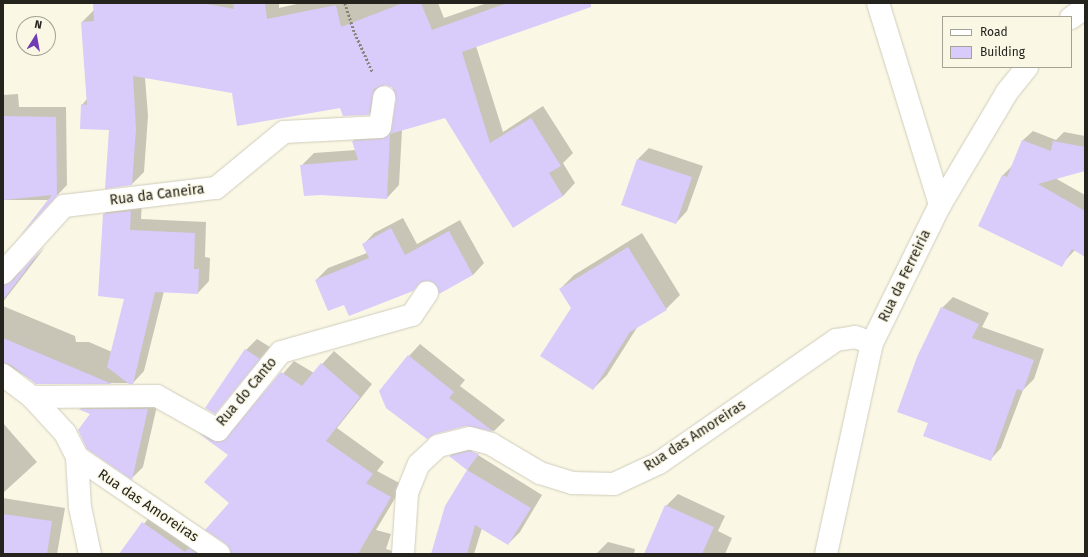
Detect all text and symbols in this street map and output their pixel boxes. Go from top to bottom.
north arrow [16,16,56,56]
legend [942,16,1072,68]
text: N [33,18,43,32]
text: Road [980,25,1008,39]
text: Building [980,45,1025,59]
street label: Rua da Caneira [109,181,205,209]
street label: Rua da Ferreiria [875,227,935,325]
street label: Rua do Canto [213,354,281,430]
street label: Rua das Amoreiras [641,397,749,475]
street label: Rua das Amoreiras [95,466,201,546]

